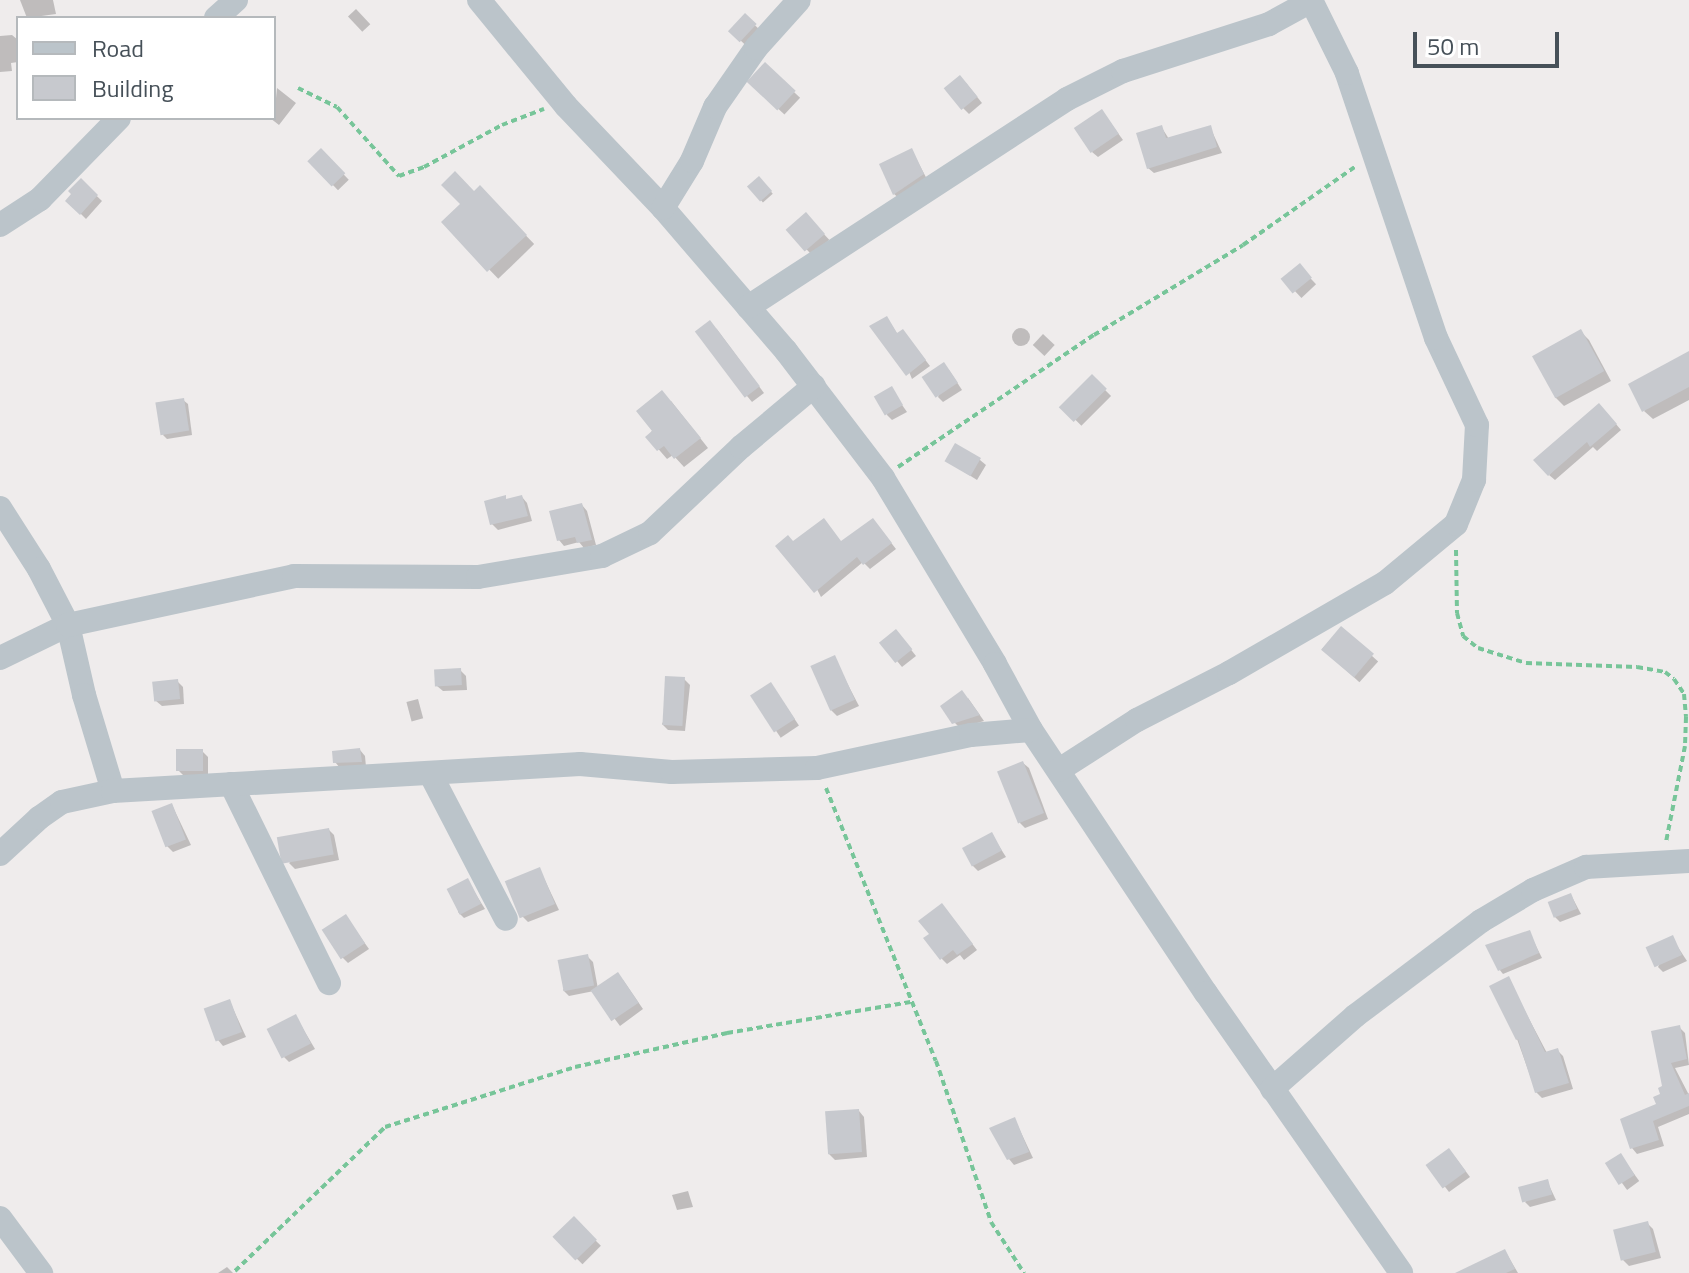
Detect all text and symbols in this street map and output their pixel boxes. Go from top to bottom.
legend [16,16,276,120]
scale bar [1417,16,1563,66]
text: 50 m [1427,28,1479,64]
text: Road [92,30,144,66]
text: Building [92,70,174,106]

